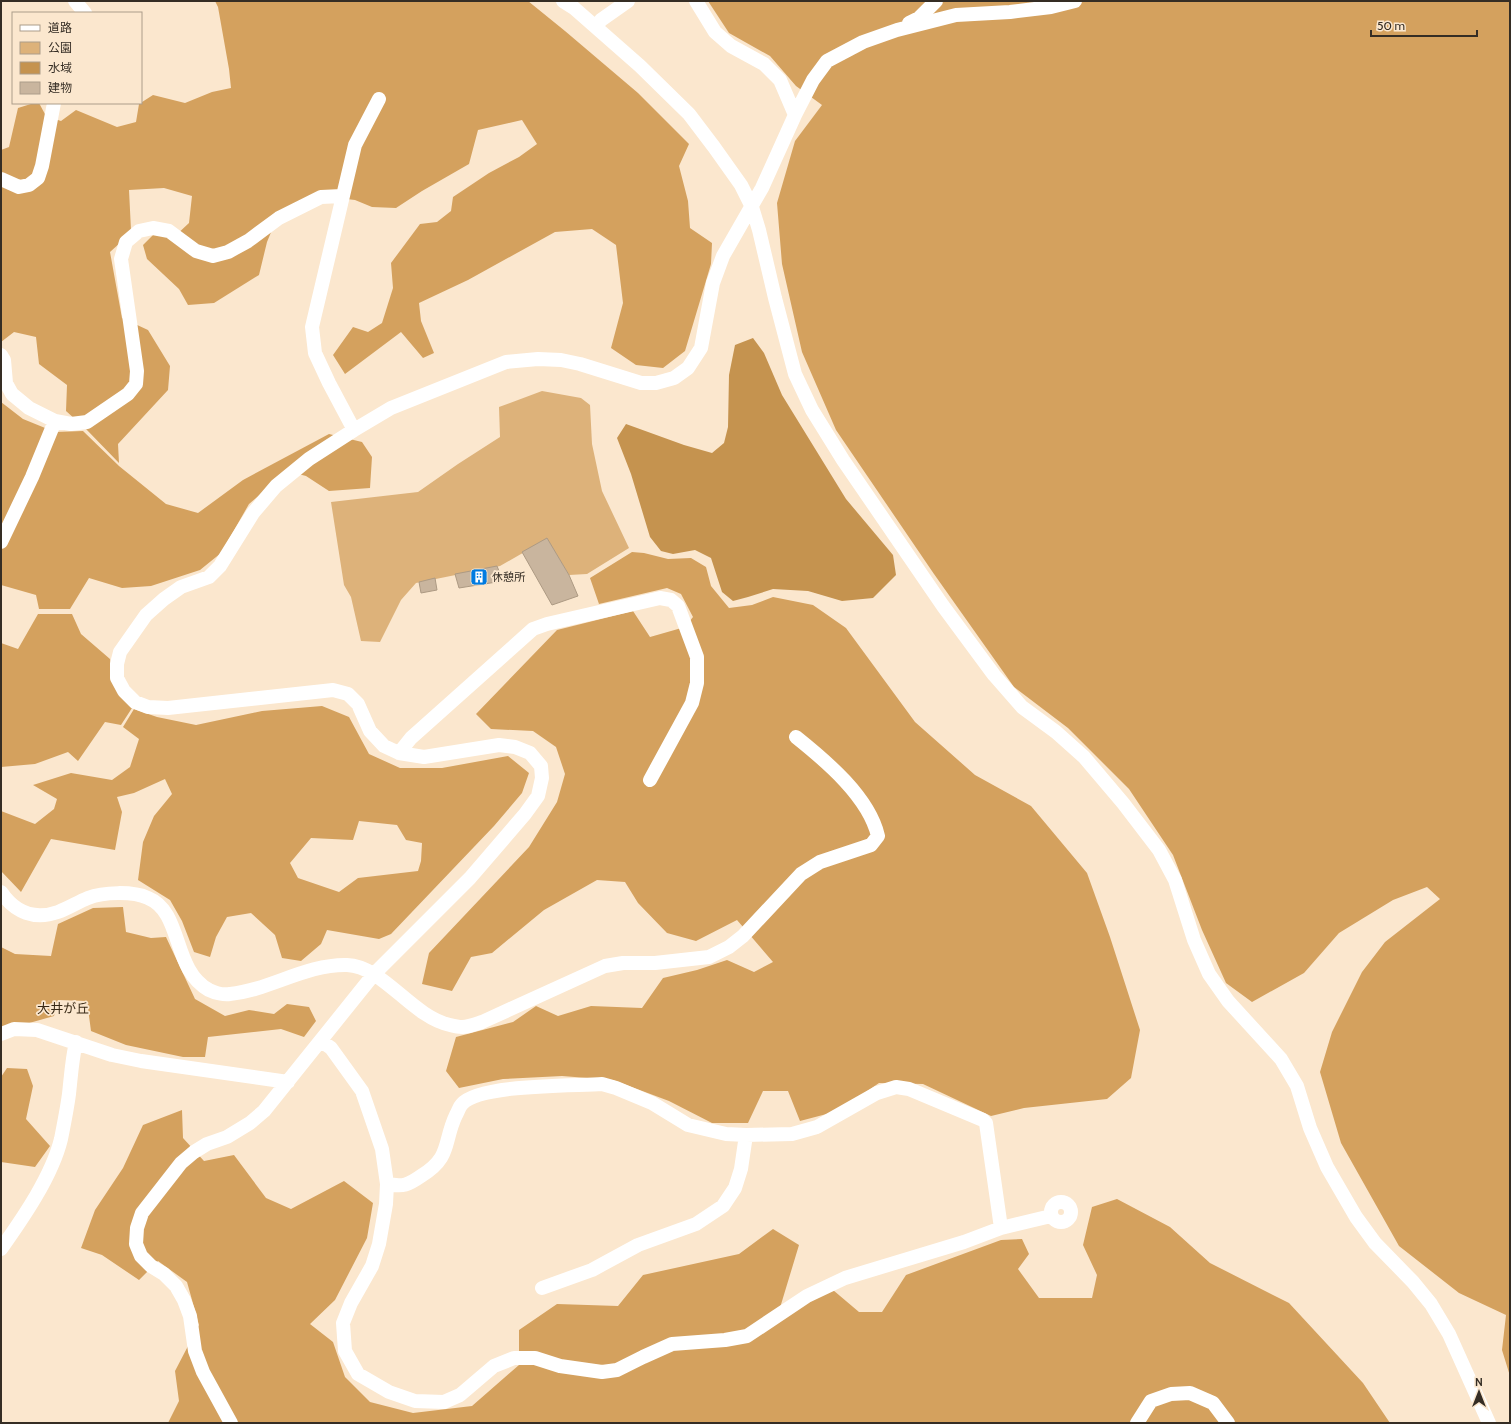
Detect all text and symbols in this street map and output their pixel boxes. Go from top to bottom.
legend [12,12,142,104]
scale bar [1371,12,1477,38]
text: 50 m [1377,18,1405,33]
text: 道路 [48,20,72,35]
text: 公園 [48,40,72,55]
text: 水域 [48,60,72,75]
text: 建物 [48,80,72,95]
building icon: 休憩所 [469,567,489,587]
place label: 休憩所 [492,570,526,584]
district label: 大井が丘 [37,1000,89,1016]
north arrow [1459,1372,1499,1412]
text: N [1475,1375,1483,1389]

